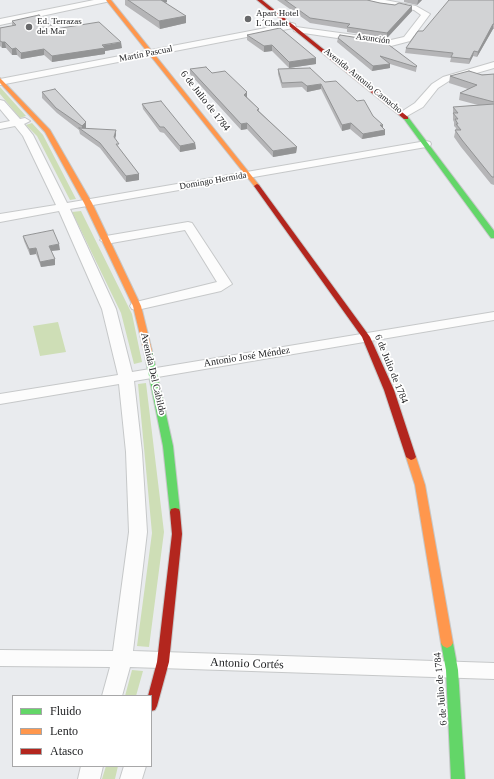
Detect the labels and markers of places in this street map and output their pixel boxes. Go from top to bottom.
place label: Apart Hotel L´Chalet [256,9,299,30]
marker: Apart Hotel L´Chalet [243,14,253,24]
place label: Ed. Terrazas del Mar [37,17,82,38]
marker: Ed. Terrazas del Mar [24,22,34,32]

